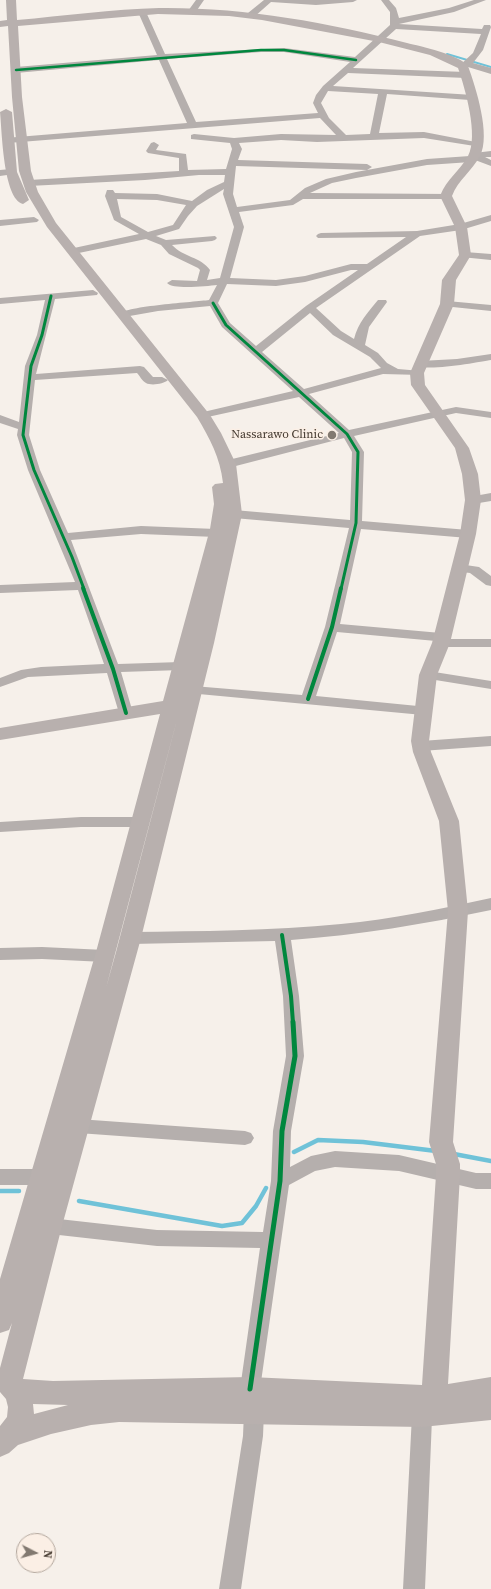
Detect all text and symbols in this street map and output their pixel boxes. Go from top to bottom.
place label: Nassarawo Clinic [231,428,323,442]
marker: Nassarawo Clinic [326,429,338,441]
north arrow [16,1533,56,1573]
text: N [40,1549,55,1559]

